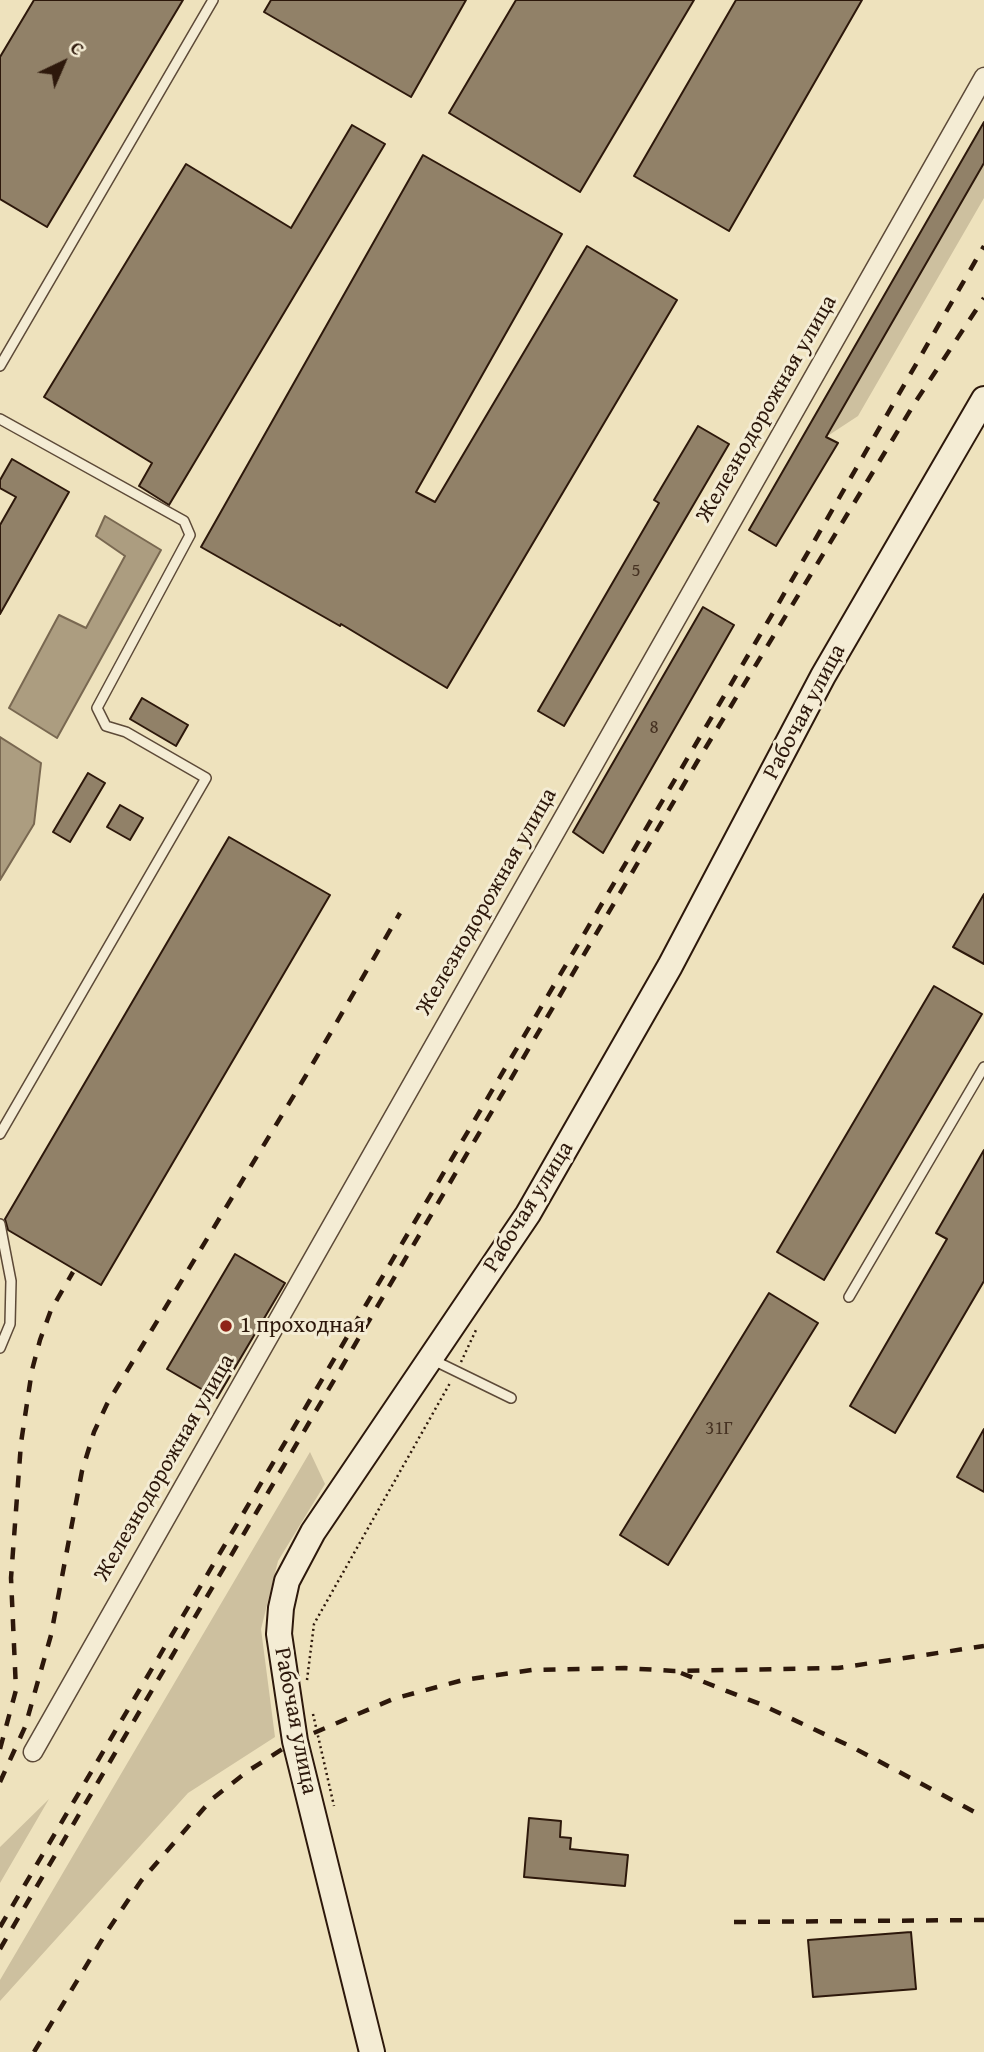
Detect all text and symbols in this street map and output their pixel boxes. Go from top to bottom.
north arrow [28,28,98,98]
text: С [64,34,91,62]
street label: Железнодорожная улица [691,290,843,528]
house number: 5 [631,560,641,582]
street label: Рабочая улица [758,640,852,784]
house number: 8 [649,717,659,739]
street label: Железнодорожная улица [411,783,563,1021]
street label: Рабочая улица [478,1137,580,1277]
place label: 1 проходная [240,1312,365,1340]
marker: 1 проходная [218,1318,234,1334]
street label: Железнодорожная улица [89,1349,241,1587]
house number: 31Г [705,1418,733,1440]
street label: Рабочая улица [267,1645,323,1797]

